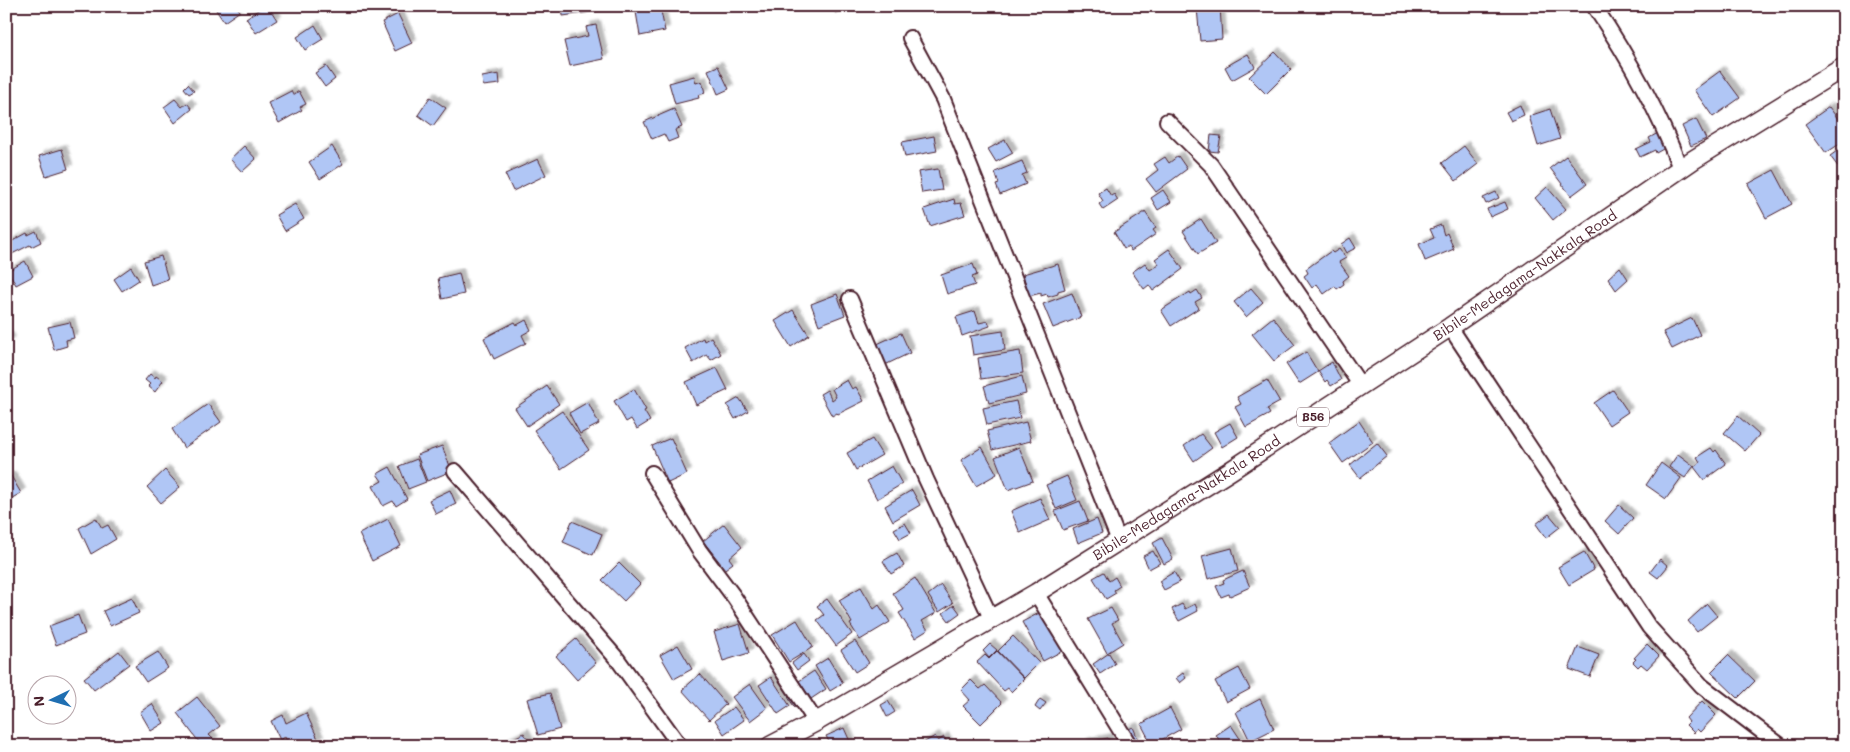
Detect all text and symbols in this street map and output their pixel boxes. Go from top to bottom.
street label: Bibile-Medagama-Nakkala Road [1429,205,1620,345]
road number: B56 [1297,408,1329,427]
street label: Bibile-Medagama-Nakkala Road [1089,431,1284,564]
north arrow [28,674,78,724]
text: N [29,695,48,707]

